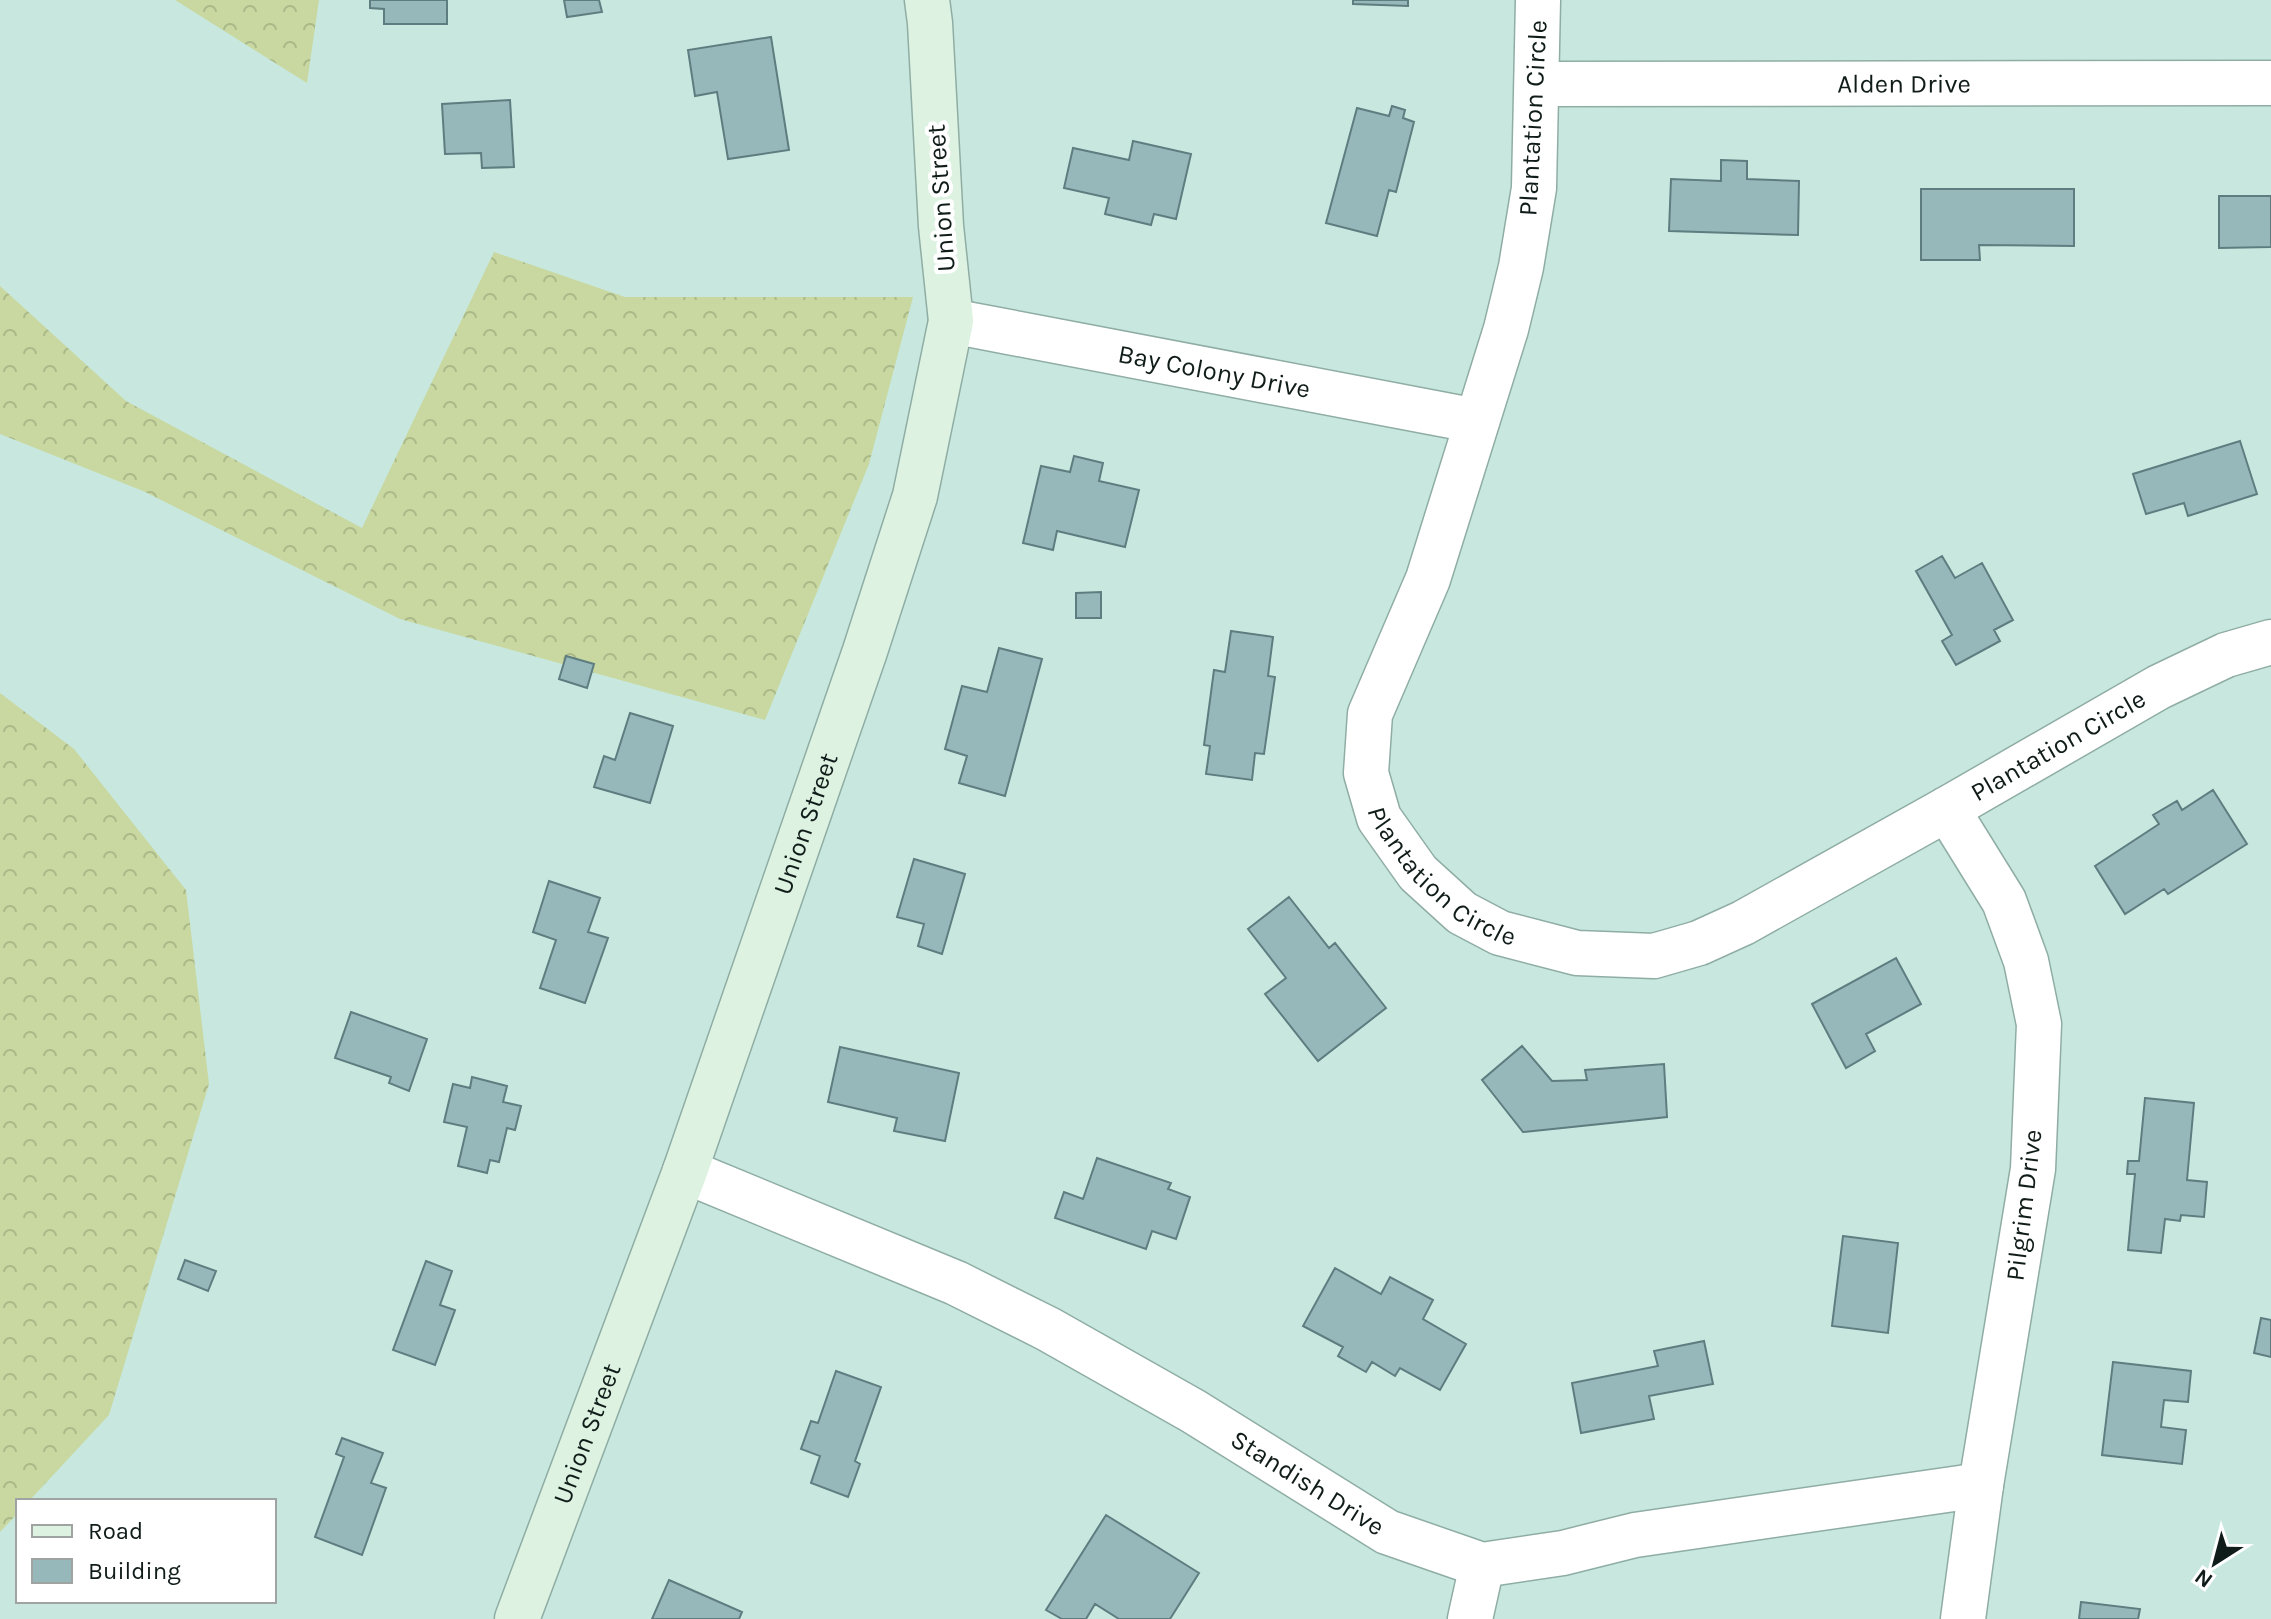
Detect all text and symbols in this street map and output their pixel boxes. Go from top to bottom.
street label: Plantation Circle [1512,19,1554,217]
street label: Alden Drive [1837,68,1971,99]
street label: Union Street [920,123,962,273]
street label: Bay Colony Drive [1115,338,1313,405]
street label: Plantation Circle [1965,683,2151,808]
street label: Union Street [766,748,844,899]
street label: Plantation Circle [1361,803,1519,952]
street label: Pilgrim Drive [1999,1127,2049,1283]
street label: Union Street [546,1359,627,1508]
street label: Standish Drive [1225,1423,1390,1542]
legend [16,1499,276,1603]
text: Road [88,1517,143,1545]
north arrow [2175,1523,2255,1603]
text: Building [88,1557,181,1585]
text: N [2190,1563,2218,1594]

